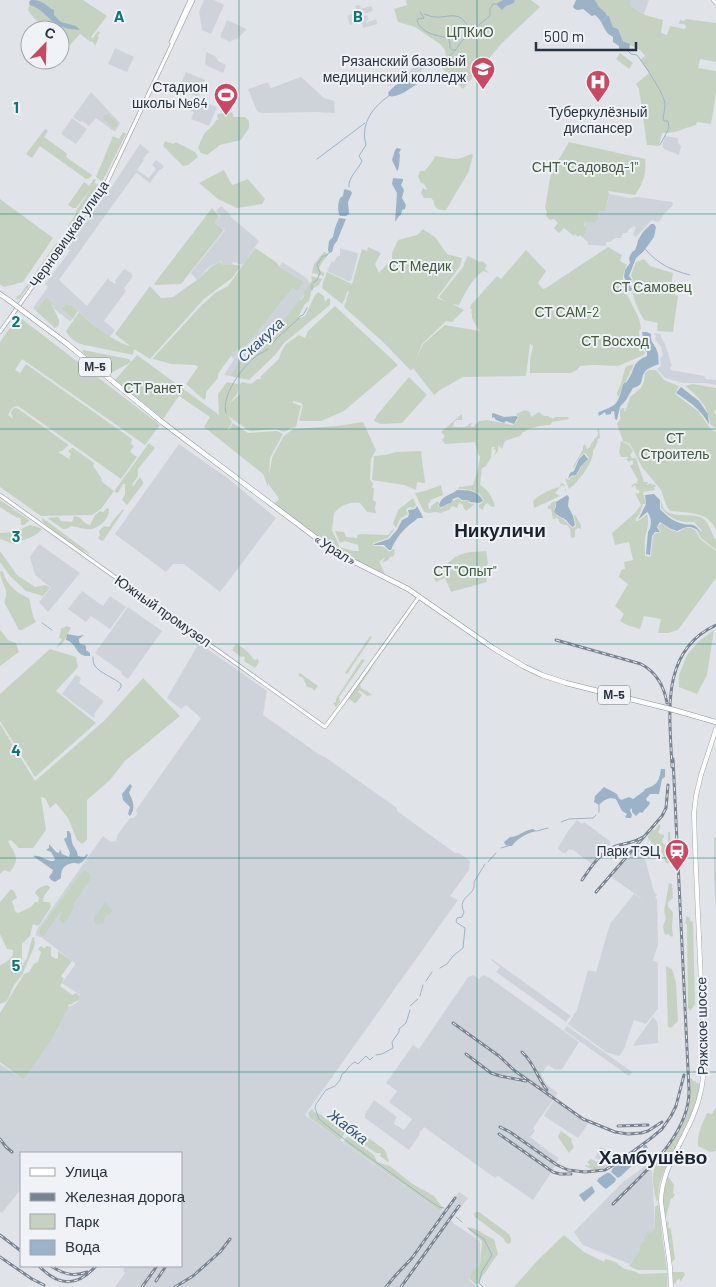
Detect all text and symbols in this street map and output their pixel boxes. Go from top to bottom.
text: A [114,6,125,25]
text: B [353,6,363,25]
north arrow [20,20,70,70]
scale bar [536,20,636,52]
text: С [42,23,58,42]
park label: ЦПКиО [446,23,494,40]
text: 500 m [544,27,584,45]
place label: Рязанский базовый медицинский колледж [323,52,467,85]
school or university icon: Рязанский базовый медицинский колледж [470,56,496,90]
hospital icon: Туберкулёзный диспансер [585,69,611,103]
place label: Стадион школы №64 [132,78,208,111]
sports icon: Стадион школы №64 [213,82,239,116]
text: 1 [13,97,19,116]
place label: Туберкулёзный диспансер [548,103,648,136]
park label: СНТ "Садовод-1" [532,158,638,175]
street label: Черновицкая улица [25,177,112,291]
park label: СТ Медик [389,257,452,274]
park label: СТ Самовец [612,278,692,295]
park label: СТ САМ-2 [535,303,599,320]
text: 2 [12,311,21,330]
water label: Скакуха [234,313,287,365]
park label: СТ Восход [581,332,649,349]
road number: М-5 [79,358,111,377]
park label: СТ Ранет [123,379,183,396]
park label: СТ Строитель [641,429,709,462]
district label: Никуличи [454,518,546,541]
text: 3 [12,526,20,545]
street label: «Урал» [311,530,360,569]
park label: СТ "Опыт" [433,562,497,579]
street label: Южный промузел [112,571,215,650]
road number: М-5 [598,686,630,704]
text: 4 [11,740,21,759]
station icon: Парк ТЭЦ [664,838,690,872]
place label: Парк ТЭЦ [596,842,661,859]
text: 5 [12,955,21,974]
street label: Ряжское шоссе [692,977,711,1075]
water label: Жабка [324,1104,372,1147]
district label: Хамбушёво [599,1145,707,1168]
legend [20,1152,182,1267]
text: Улица [65,1162,108,1180]
text: Железная дорога [65,1187,186,1205]
text: Парк [65,1212,99,1230]
text: Вода [65,1237,101,1255]

